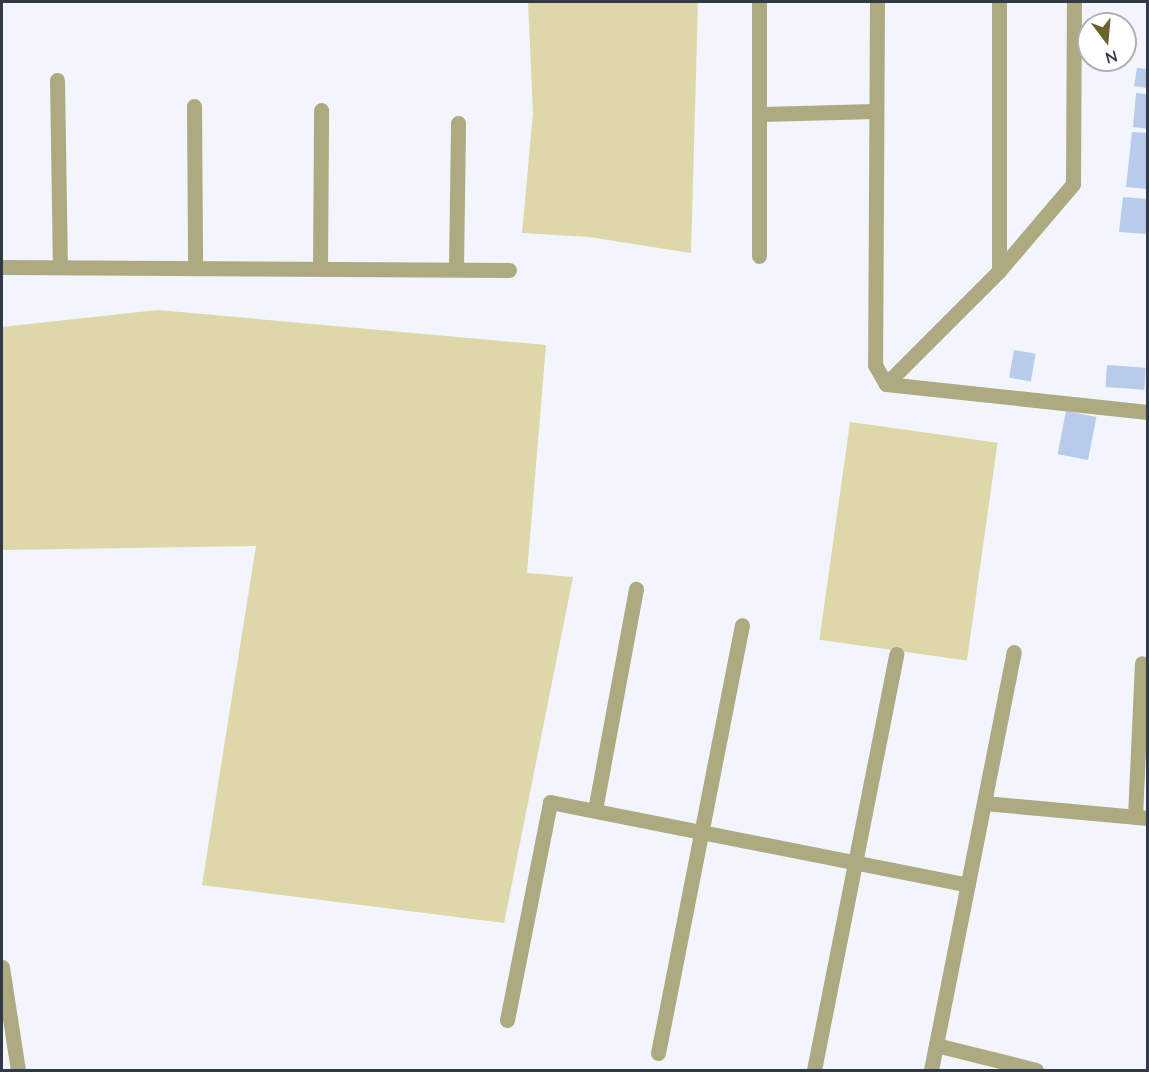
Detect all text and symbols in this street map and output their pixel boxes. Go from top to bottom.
north arrow [1077,12,1137,72]
text: N [1103,46,1120,69]

